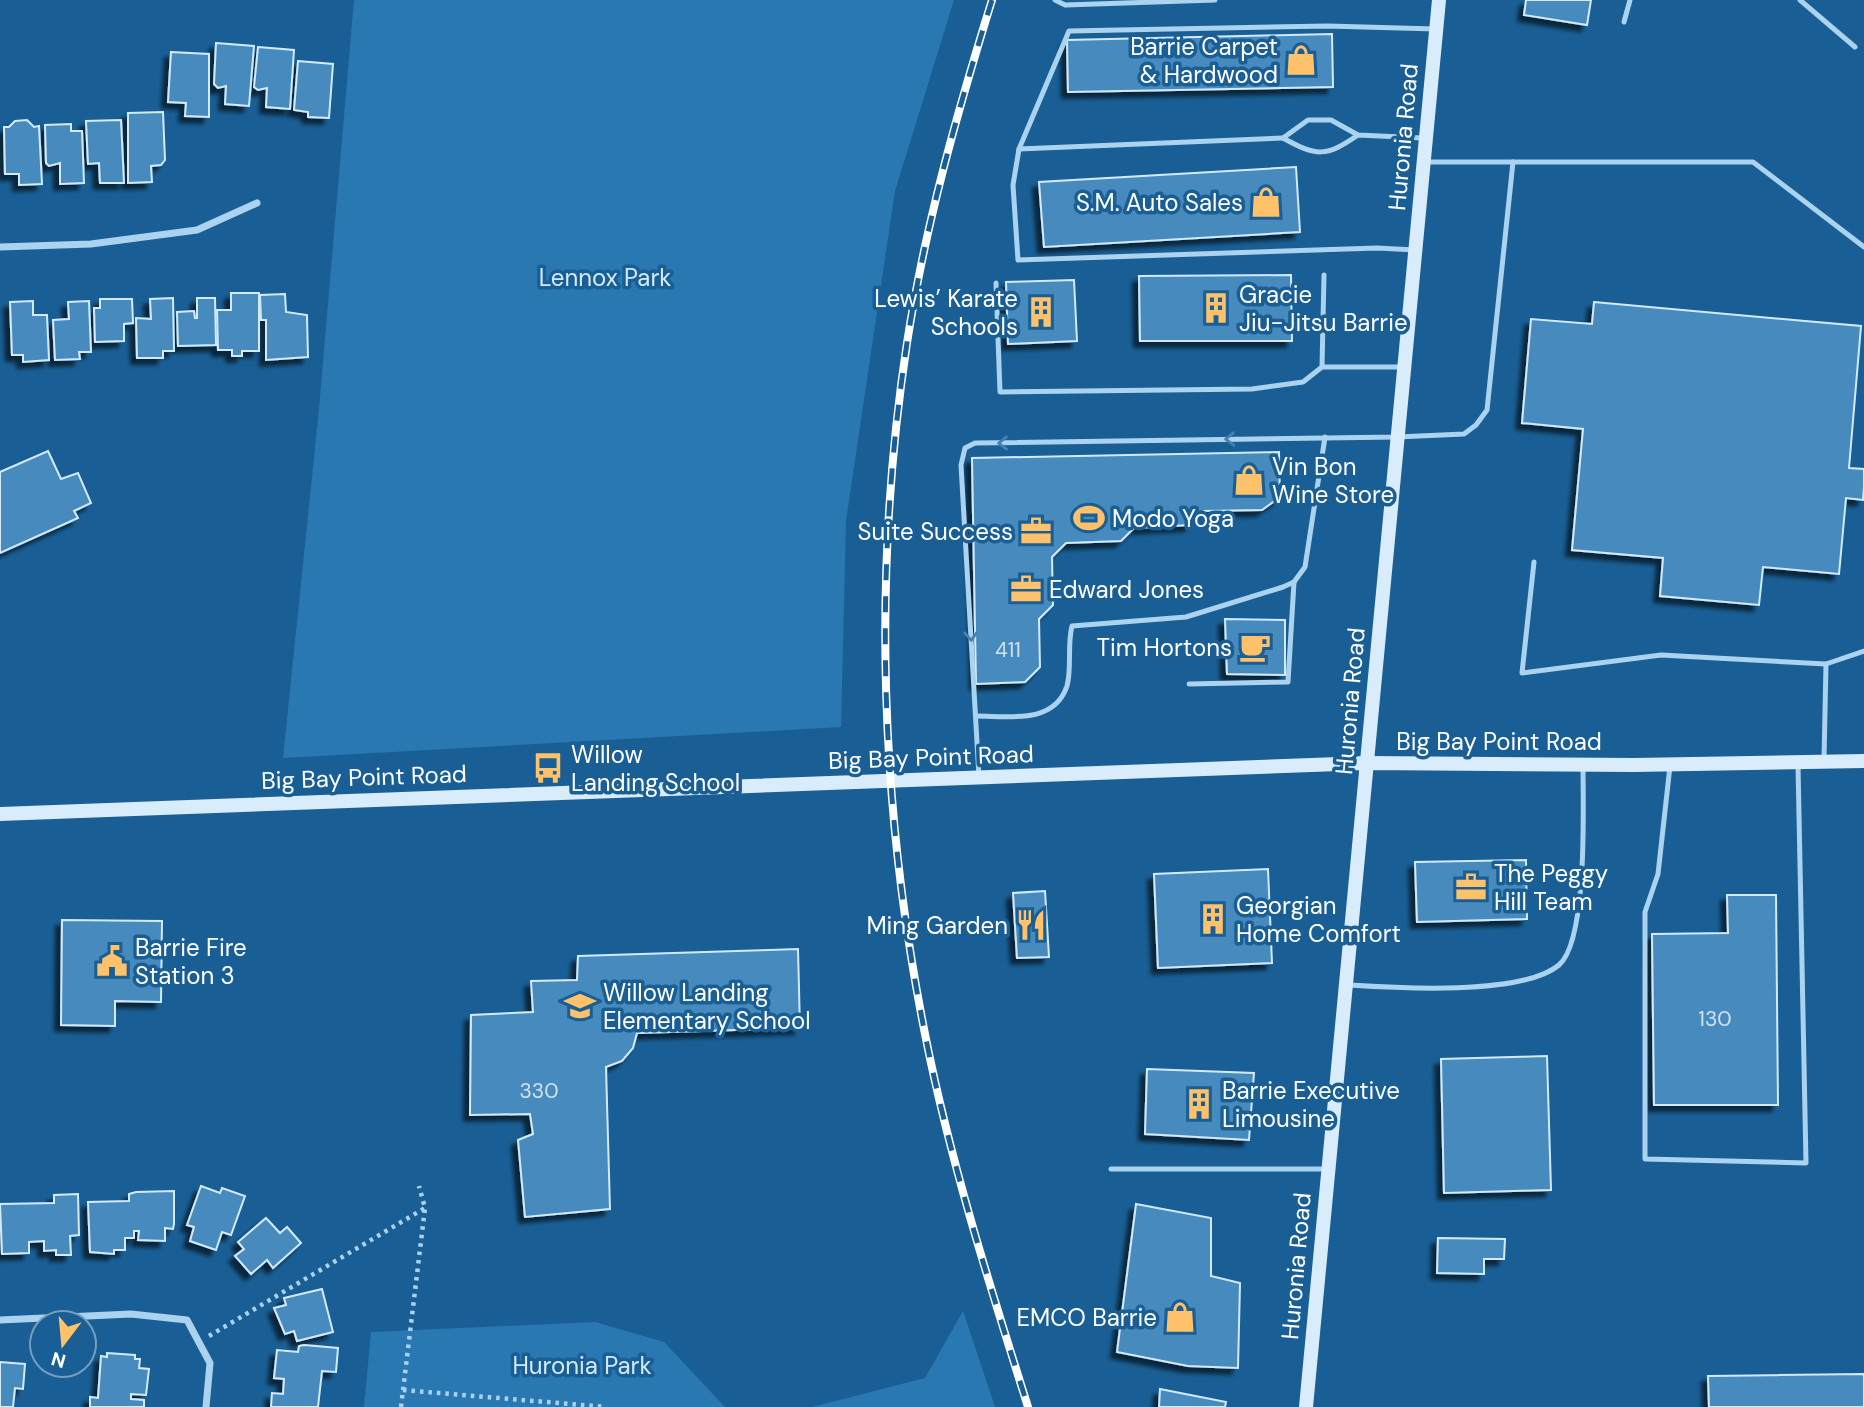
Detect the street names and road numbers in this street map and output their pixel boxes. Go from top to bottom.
street label: Huronia Road [1381,62,1425,212]
street label: Huronia Road [1328,626,1372,776]
street label: Big Bay Point Road [1396,726,1602,757]
street label: Big Bay Point Road [828,738,1034,776]
street label: Big Bay Point Road [261,758,467,796]
street label: Huronia Road [1274,1191,1318,1341]

